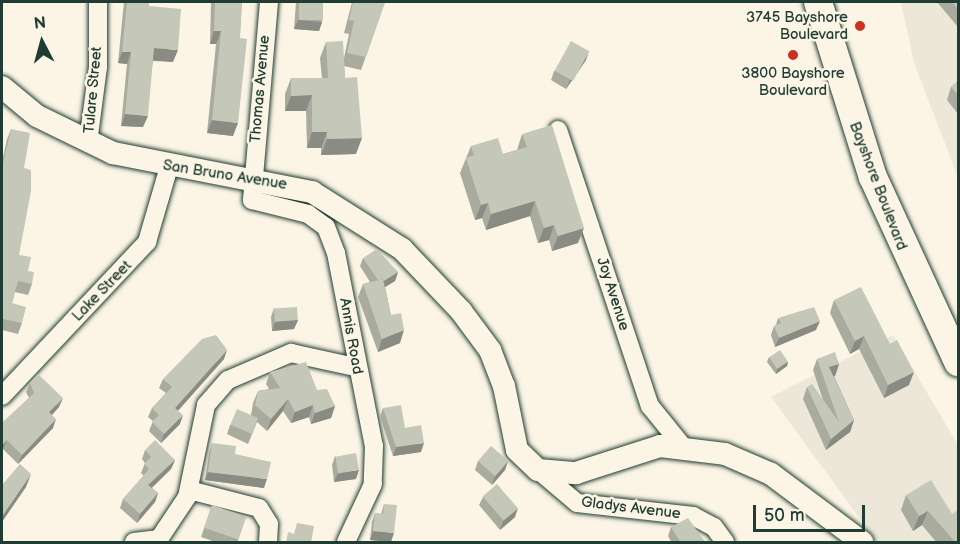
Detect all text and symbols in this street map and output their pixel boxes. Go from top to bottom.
place label: 3745 Bayshore Boulevard [746,8,848,43]
north arrow [12,12,72,72]
text: N [33,14,47,34]
marker: 3745 Bayshore Boulevard [853,19,867,33]
street label: Thomas Avenue [246,34,274,144]
street label: Tulare Street [80,46,106,134]
marker: 3800 Bayshore Boulevard [786,48,800,62]
place label: 3800 Bayshore Boulevard [741,64,845,99]
street label: Bayshore Boulevard [845,119,911,253]
street label: San Bruno Avenue [162,156,288,194]
street label: Joy Avenue [593,255,633,333]
street label: Lake Street [68,257,136,325]
street label: Annis Road [335,296,367,376]
street label: Gladys Avenue [580,493,682,523]
scale bar [756,493,868,531]
text: 50 m [764,505,805,526]

